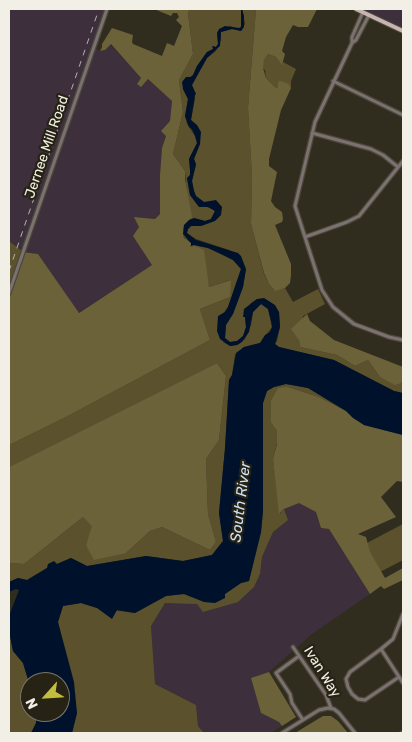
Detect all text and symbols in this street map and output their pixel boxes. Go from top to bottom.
street label: Jernee Mill Road [22,93,72,201]
water label: South River [227,461,255,543]
street label: Ivan Way [300,643,344,701]
north arrow [20,672,70,722]
text: N [22,695,42,712]

